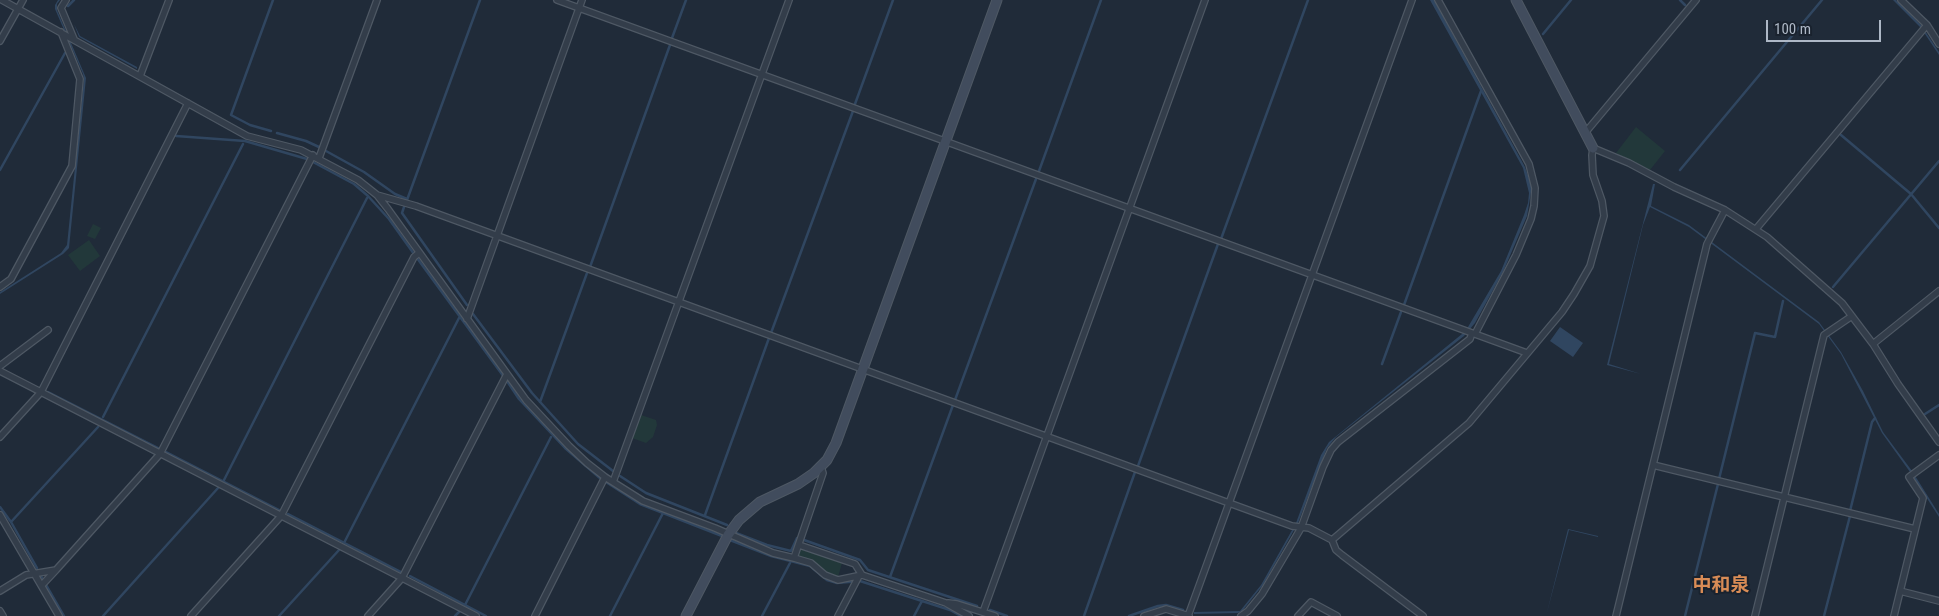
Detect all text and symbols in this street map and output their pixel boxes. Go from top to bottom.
scale bar [1769,10,1884,42]
text: 100 m [1774,20,1811,38]
district label: 中和泉 [1693,575,1749,597]

